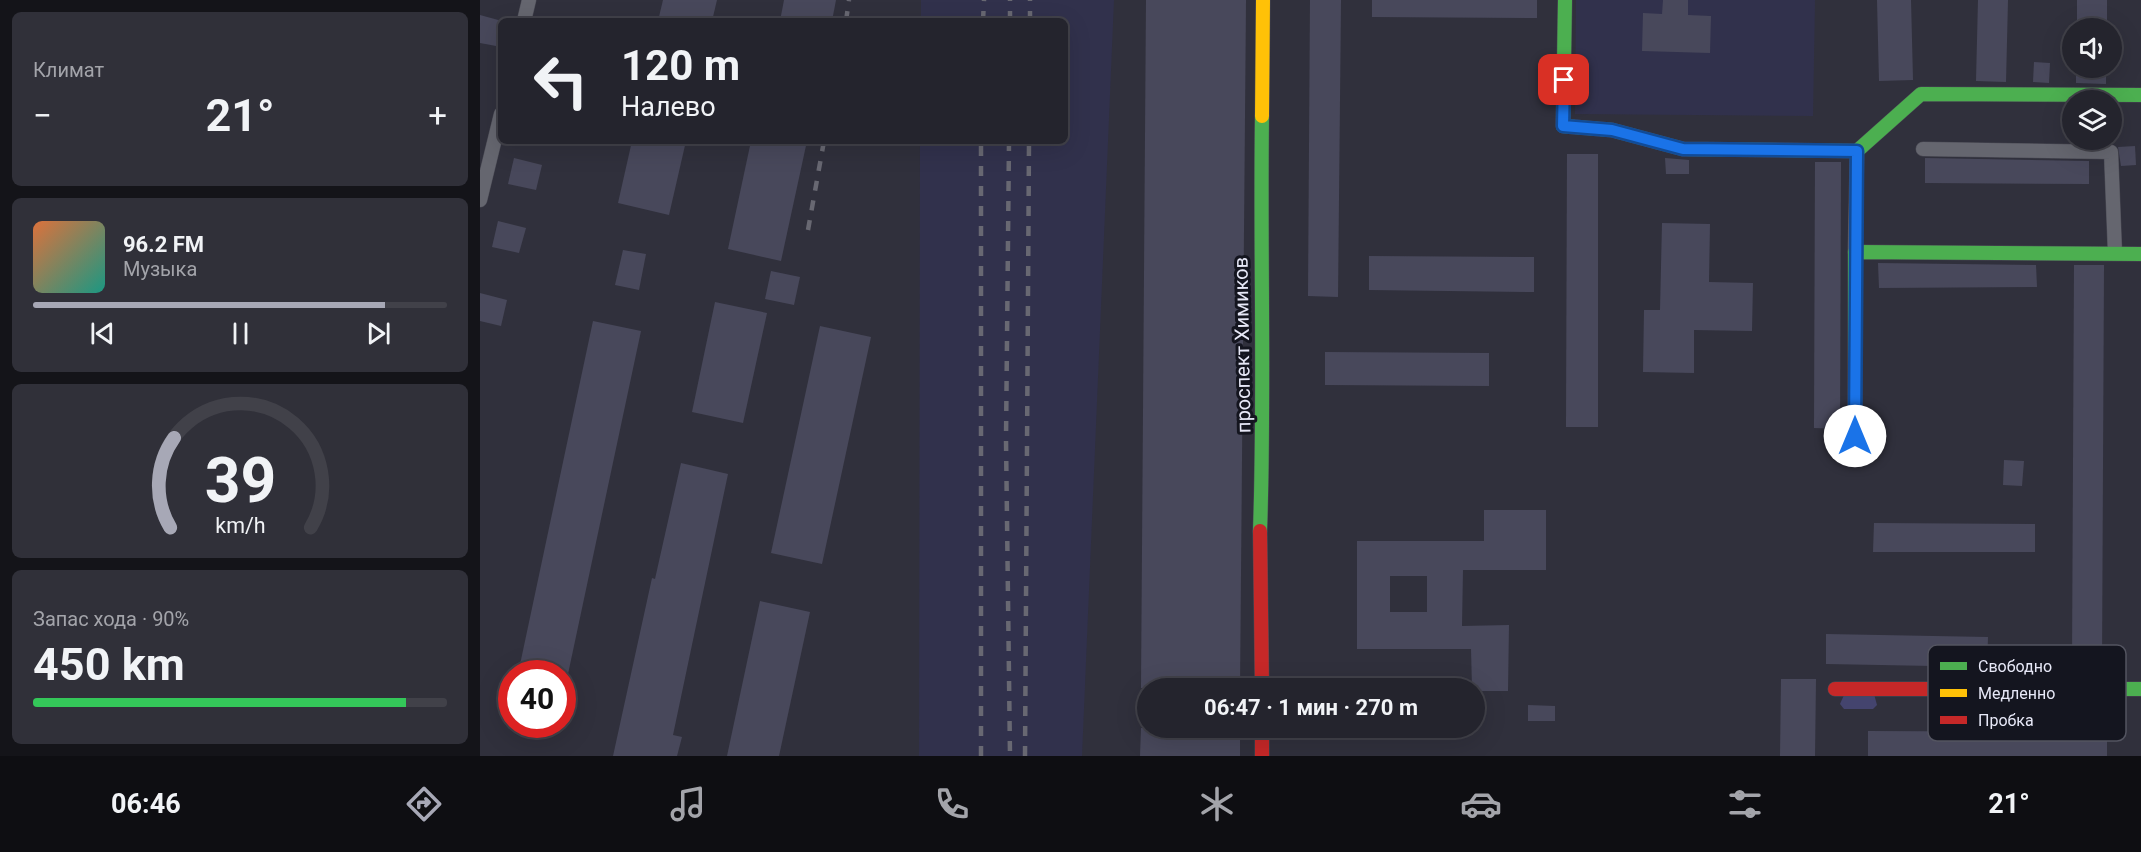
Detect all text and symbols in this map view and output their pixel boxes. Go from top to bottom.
map controls [2062,18,2122,150]
button: sound [2062,18,2122,78]
text: 120 m [621,41,740,90]
icon: left [522,42,600,120]
pin [1538,54,1589,105]
text: Климат [33,58,104,82]
icon: arrive [1547,63,1580,96]
text: 21° [205,89,275,142]
button: layers [2062,90,2122,150]
text: Налево [621,91,716,123]
text: − [33,96,52,135]
text: + [428,96,447,135]
text: 96.2 FM [123,232,204,257]
text: Музыка [123,257,197,281]
street label: проспект Химиков [1228,257,1256,433]
icon: previous [86,317,119,350]
icon: pause [224,317,257,350]
icon: next [362,317,395,350]
position arrow [1823,404,1887,468]
text: 39 [204,444,276,517]
text: km/h [215,513,265,538]
text: Запас хода · 90% [33,607,189,631]
text: 450 km [33,638,185,691]
legend [1928,645,2126,741]
text: Свободно [1978,657,2052,676]
speed limit sign: 40 [498,660,576,738]
text: Медленно [1978,684,2055,703]
text: 06:47 · 1 мин · 270 m [1204,695,1418,720]
text: Пробка [1978,711,2034,730]
icon: directions [403,783,445,825]
icon: music [667,783,709,825]
icon: phone [931,783,973,825]
icon: climate [1196,783,1238,825]
icon: car [1460,783,1502,825]
icon: filters [1724,783,1766,825]
text: 06:46 [111,788,181,820]
text: 21° [1988,788,2030,820]

